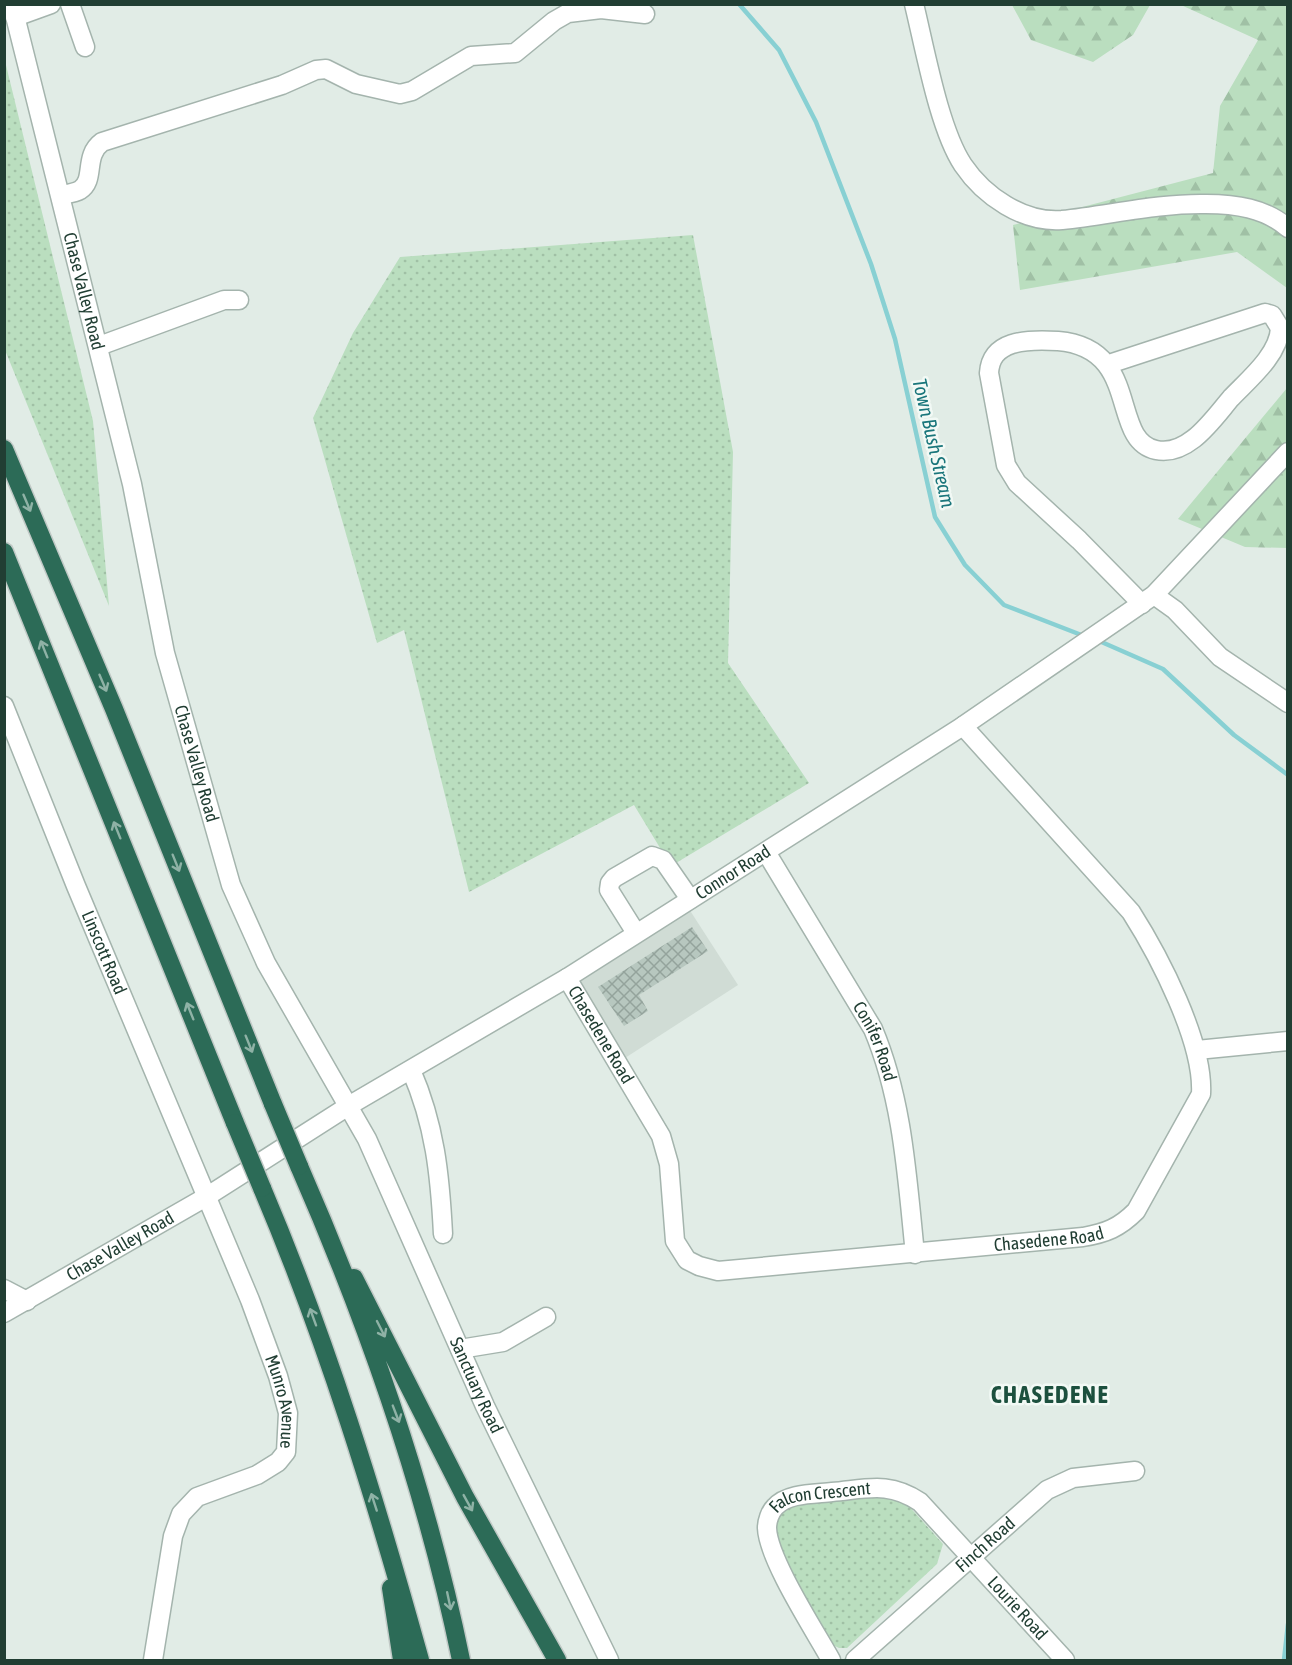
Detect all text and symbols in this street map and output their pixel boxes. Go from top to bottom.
street label: Chase Valley Road [59,230,109,352]
water label: Town Bush Stream [908,376,960,510]
one-way arrow [22,493,33,511]
one-way arrow [38,640,49,659]
one-way arrow [98,673,109,691]
street label: Chase Valley Road [170,703,224,824]
one-way arrow [111,821,122,839]
street label: Connor Road [691,840,774,904]
one-way arrow [171,854,182,872]
street label: Linscott Road [78,907,131,997]
street label: Chasedene Road [564,982,638,1087]
street label: Conifer Road [849,997,901,1083]
one-way arrow [184,1002,195,1020]
one-way arrow [244,1034,255,1053]
street label: Chase Valley Road [62,1207,177,1285]
street label: Chasedene Road [993,1222,1106,1255]
one-way arrow [307,1308,318,1327]
one-way arrow [375,1319,387,1337]
street label: Sanctuary Road [446,1334,508,1437]
street label: Munro Avenue [261,1352,299,1449]
district label: CHASEDENE [991,1381,1109,1408]
one-way arrow [391,1404,402,1423]
street label: Falcon Crescent [764,1477,871,1517]
one-way arrow [368,1493,379,1512]
one-way arrow [462,1494,474,1511]
street label: Finch Road [951,1512,1019,1576]
street label: Lourie Road [983,1572,1052,1644]
one-way arrow [443,1592,455,1611]

